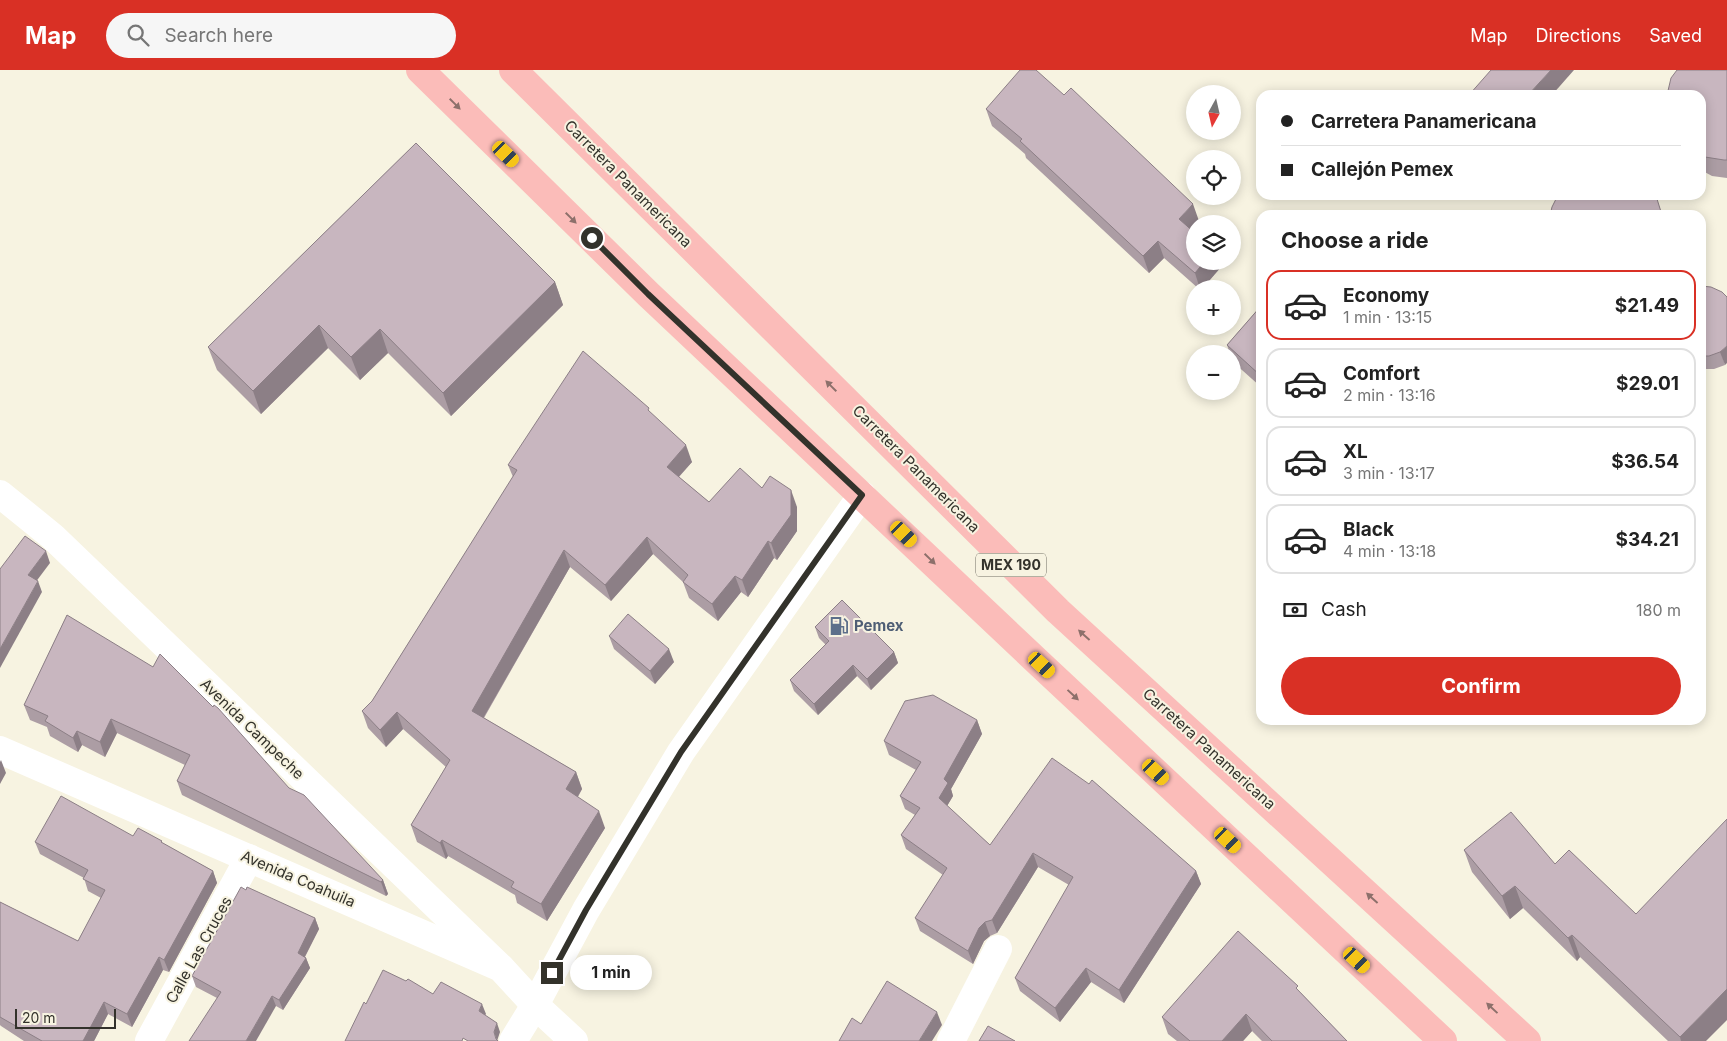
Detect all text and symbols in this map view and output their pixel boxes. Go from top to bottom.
search box [106,13,456,58]
text: Map [25,21,76,50]
icon: search [124,21,152,49]
text: Search here [164,24,273,47]
text: Map [1470,25,1508,46]
text: Directions [1536,25,1621,46]
text: Saved [1649,25,1702,46]
north arrow [1186,85,1241,140]
map controls [1186,85,1241,400]
one-way arrow [449,98,461,110]
text: Carretera Panamericana [1311,110,1537,133]
street label: Carretera Panamericana [561,116,696,251]
car [489,138,522,170]
button: locate [1186,150,1241,205]
text: Callejón Pemex [1311,158,1454,181]
one-way arrow [565,212,577,224]
button: layers [1186,215,1241,270]
route start [581,227,603,249]
text: Choose a ride [1281,227,1429,253]
button: + [1186,280,1241,335]
icon: car [1283,283,1328,328]
text: Economy [1343,284,1429,307]
text: $21.49 [1615,294,1679,317]
text: 1 min · 13:15 [1343,307,1432,327]
button: − [1186,345,1241,400]
icon: car [1283,361,1328,406]
text: Comfort [1343,362,1420,385]
text: $29.01 [1616,372,1679,395]
one-way arrow [826,380,838,392]
text: 2 min · 13:16 [1343,385,1436,405]
street label: Carretera Panamericana [849,401,984,536]
icon: car [1283,439,1328,484]
text: XL [1343,440,1368,463]
text: $36.54 [1611,450,1679,473]
text: 3 min · 13:17 [1343,463,1435,483]
icon: car [1283,517,1328,562]
car [887,518,920,550]
text: Black [1343,518,1394,541]
text: $34.21 [1616,528,1679,551]
text: 4 min · 13:18 [1343,541,1436,561]
one-way arrow [923,553,935,565]
road number: MEX 190 [976,554,1046,576]
icon: cash [1281,596,1309,624]
text: Cash [1321,598,1367,621]
text: 180 m [1636,600,1681,620]
fuel station icon: Pemex [828,615,850,637]
place label: Pemex [854,616,904,635]
one-way arrow [1079,629,1091,641]
car [1025,649,1058,681]
button: Confirm [1281,657,1681,715]
street label: Avenida Campeche [196,674,308,783]
street label: Carretera Panamericana [1139,684,1280,813]
one-way arrow [1067,689,1079,701]
car [1139,756,1172,788]
car [1211,824,1244,856]
street label: Avenida Coahuila [238,846,358,911]
one-way arrow [1366,892,1378,904]
street label: Calle Las Cruces [161,893,236,1007]
car [1340,944,1373,976]
callout: 1 min [570,956,652,990]
route end [541,962,563,984]
text: 1 min [591,962,631,982]
one-way arrow [1486,1002,1498,1014]
scale bar [15,1006,116,1029]
text: 20 m [22,1009,56,1026]

